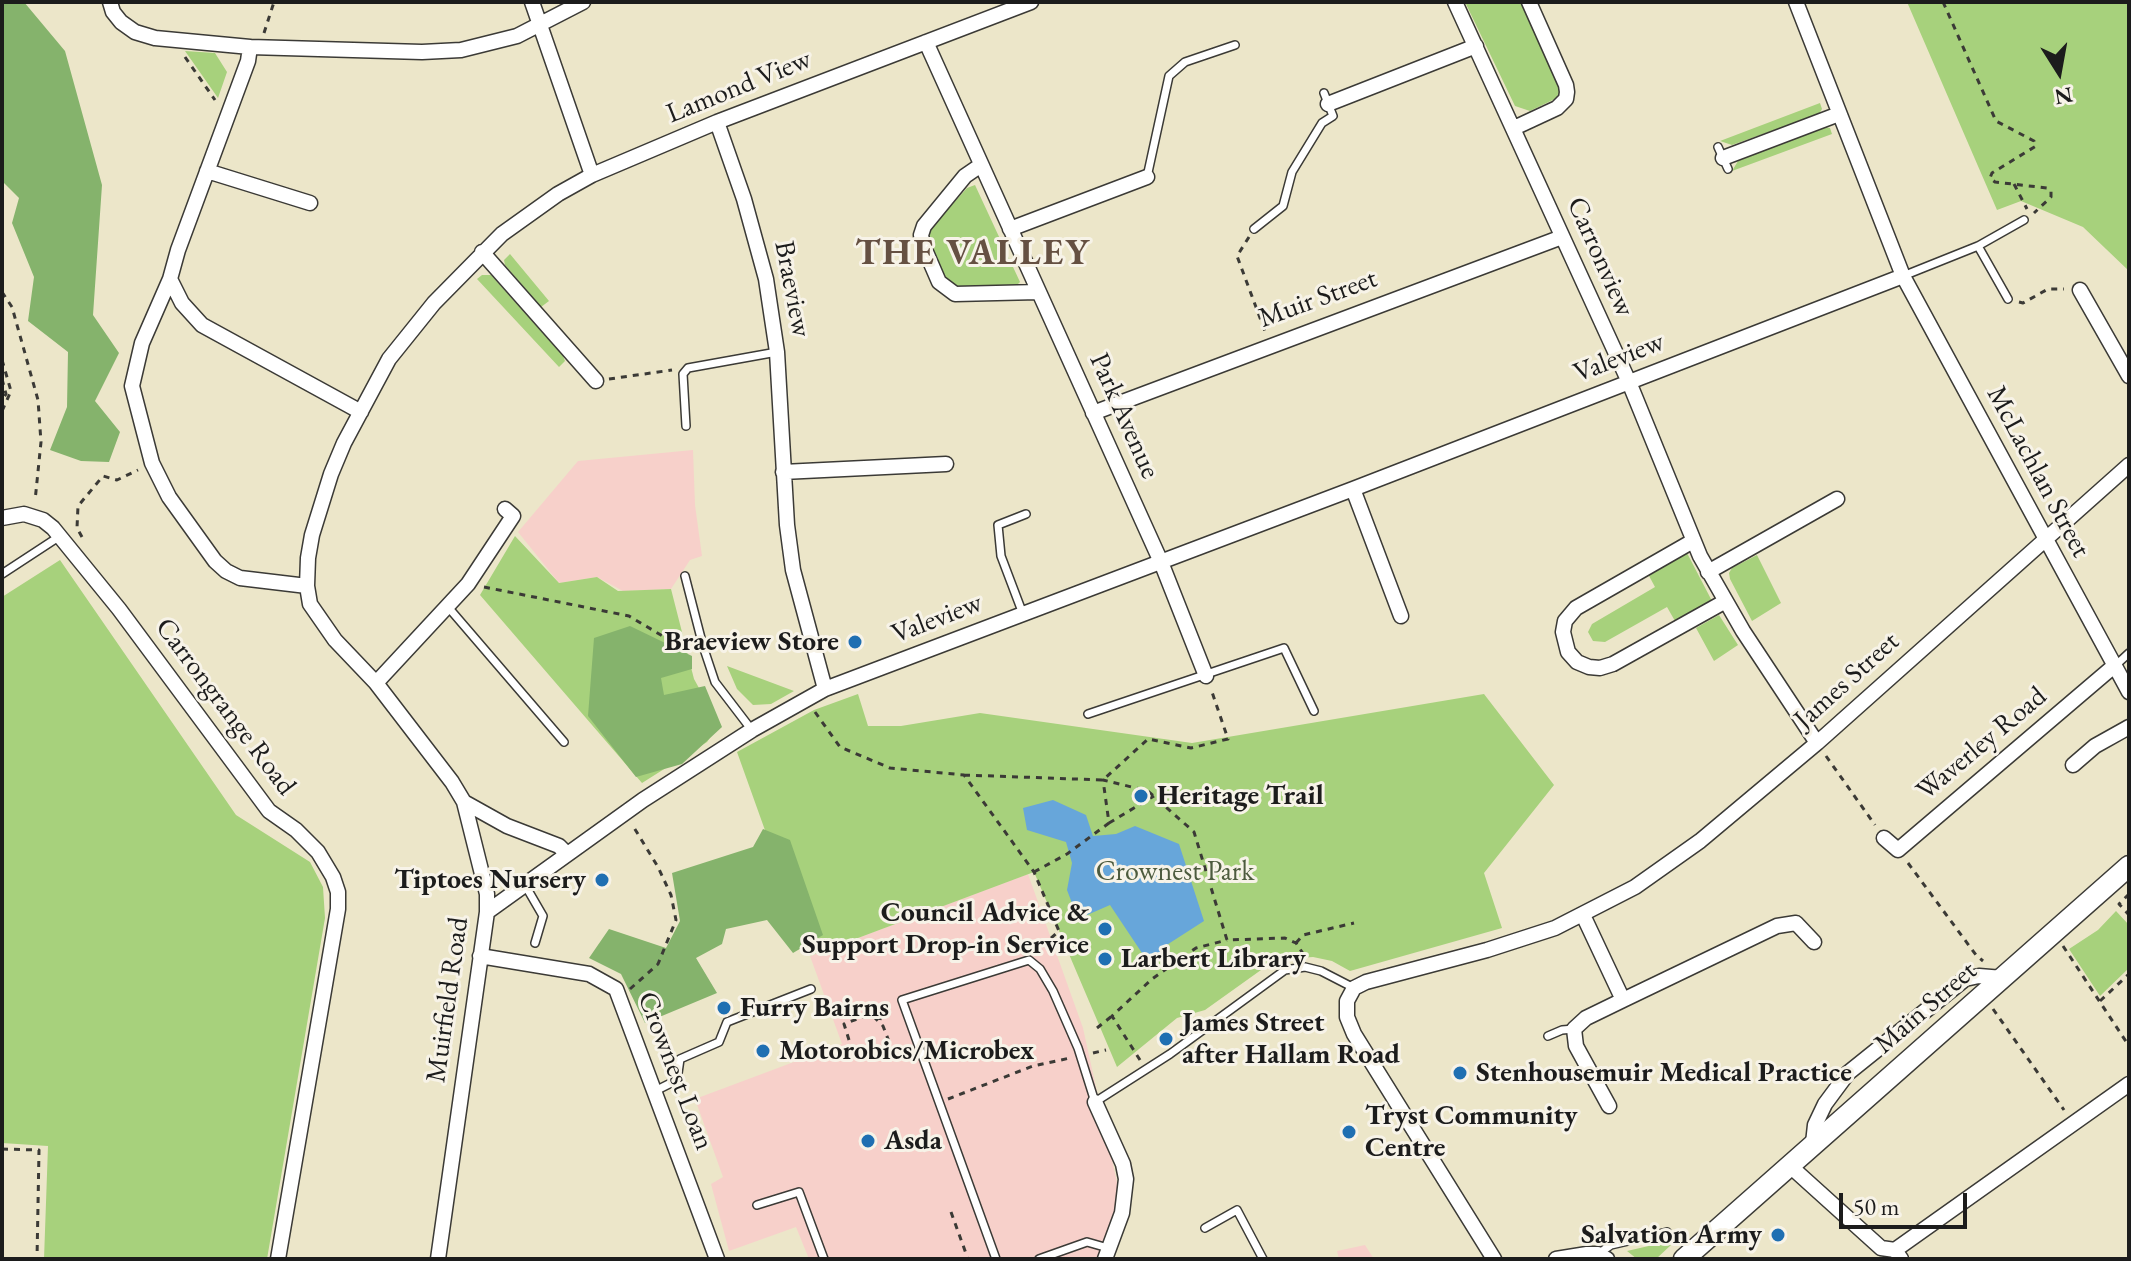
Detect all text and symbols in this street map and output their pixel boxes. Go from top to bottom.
north arrow [2019,32,2099,112]
street label: Lamond View [662,43,816,131]
text: N [2052,80,2075,112]
street label: Carronview [1559,192,1641,322]
district label: THE VALLEY [855,232,1091,276]
street label: Braeview [766,238,818,340]
street label: Muir Street [1254,262,1382,336]
street label: Valeview [1569,325,1669,391]
street label: Park Avenue [1081,348,1167,484]
street label: McLachlan Street [1979,381,2097,563]
street label: Valeview [887,586,987,652]
street label: Carrongrange Road [147,612,303,802]
place label: Braeview Store [664,625,839,659]
street label: James Street [1788,625,1906,737]
marker: Braeview Store [846,633,864,651]
street label: Waverley Road [1910,680,2054,808]
place label: Heritage Trail [1157,779,1324,813]
marker: Heritage Trail [1132,787,1150,805]
park label: Crownest Park [1096,855,1254,889]
place label: Tiptoes Nursery [394,863,586,897]
marker: Tiptoes Nursery [593,871,611,889]
place label: Council Advice & Support Drop-in Service [802,896,1089,962]
street label: Muirfield Road [420,915,476,1085]
marker: Council Advice & Support Drop-in Service [1096,920,1114,938]
place label: Larbert Library [1121,942,1306,976]
marker: Larbert Library [1096,950,1114,968]
street label: Main Street [1868,954,1984,1062]
street label: Crownest Loan [629,987,721,1155]
place label: Furry Bairns [740,991,889,1025]
marker: Furry Bairns [715,999,733,1017]
place label: James Street after Hallam Road [1182,1006,1400,1072]
marker: James Street after Hallam Road [1157,1030,1175,1048]
place label: Motorobics/Microbex [779,1034,1034,1068]
marker: Motorobics/Microbex [754,1042,772,1060]
place label: Stenhousemuir Medical Practice [1476,1056,1852,1090]
marker: Stenhousemuir Medical Practice [1451,1064,1469,1082]
place label: Tryst Community Centre [1365,1099,1577,1165]
marker: Tryst Community Centre [1340,1123,1358,1141]
place label: Asda [884,1124,942,1158]
marker: Asda [859,1132,877,1150]
scale bar [1843,1177,1971,1227]
text: 50 m [1853,1191,1900,1222]
place label: Salvation Army [1581,1218,1762,1252]
marker: Salvation Army [1769,1226,1787,1244]

